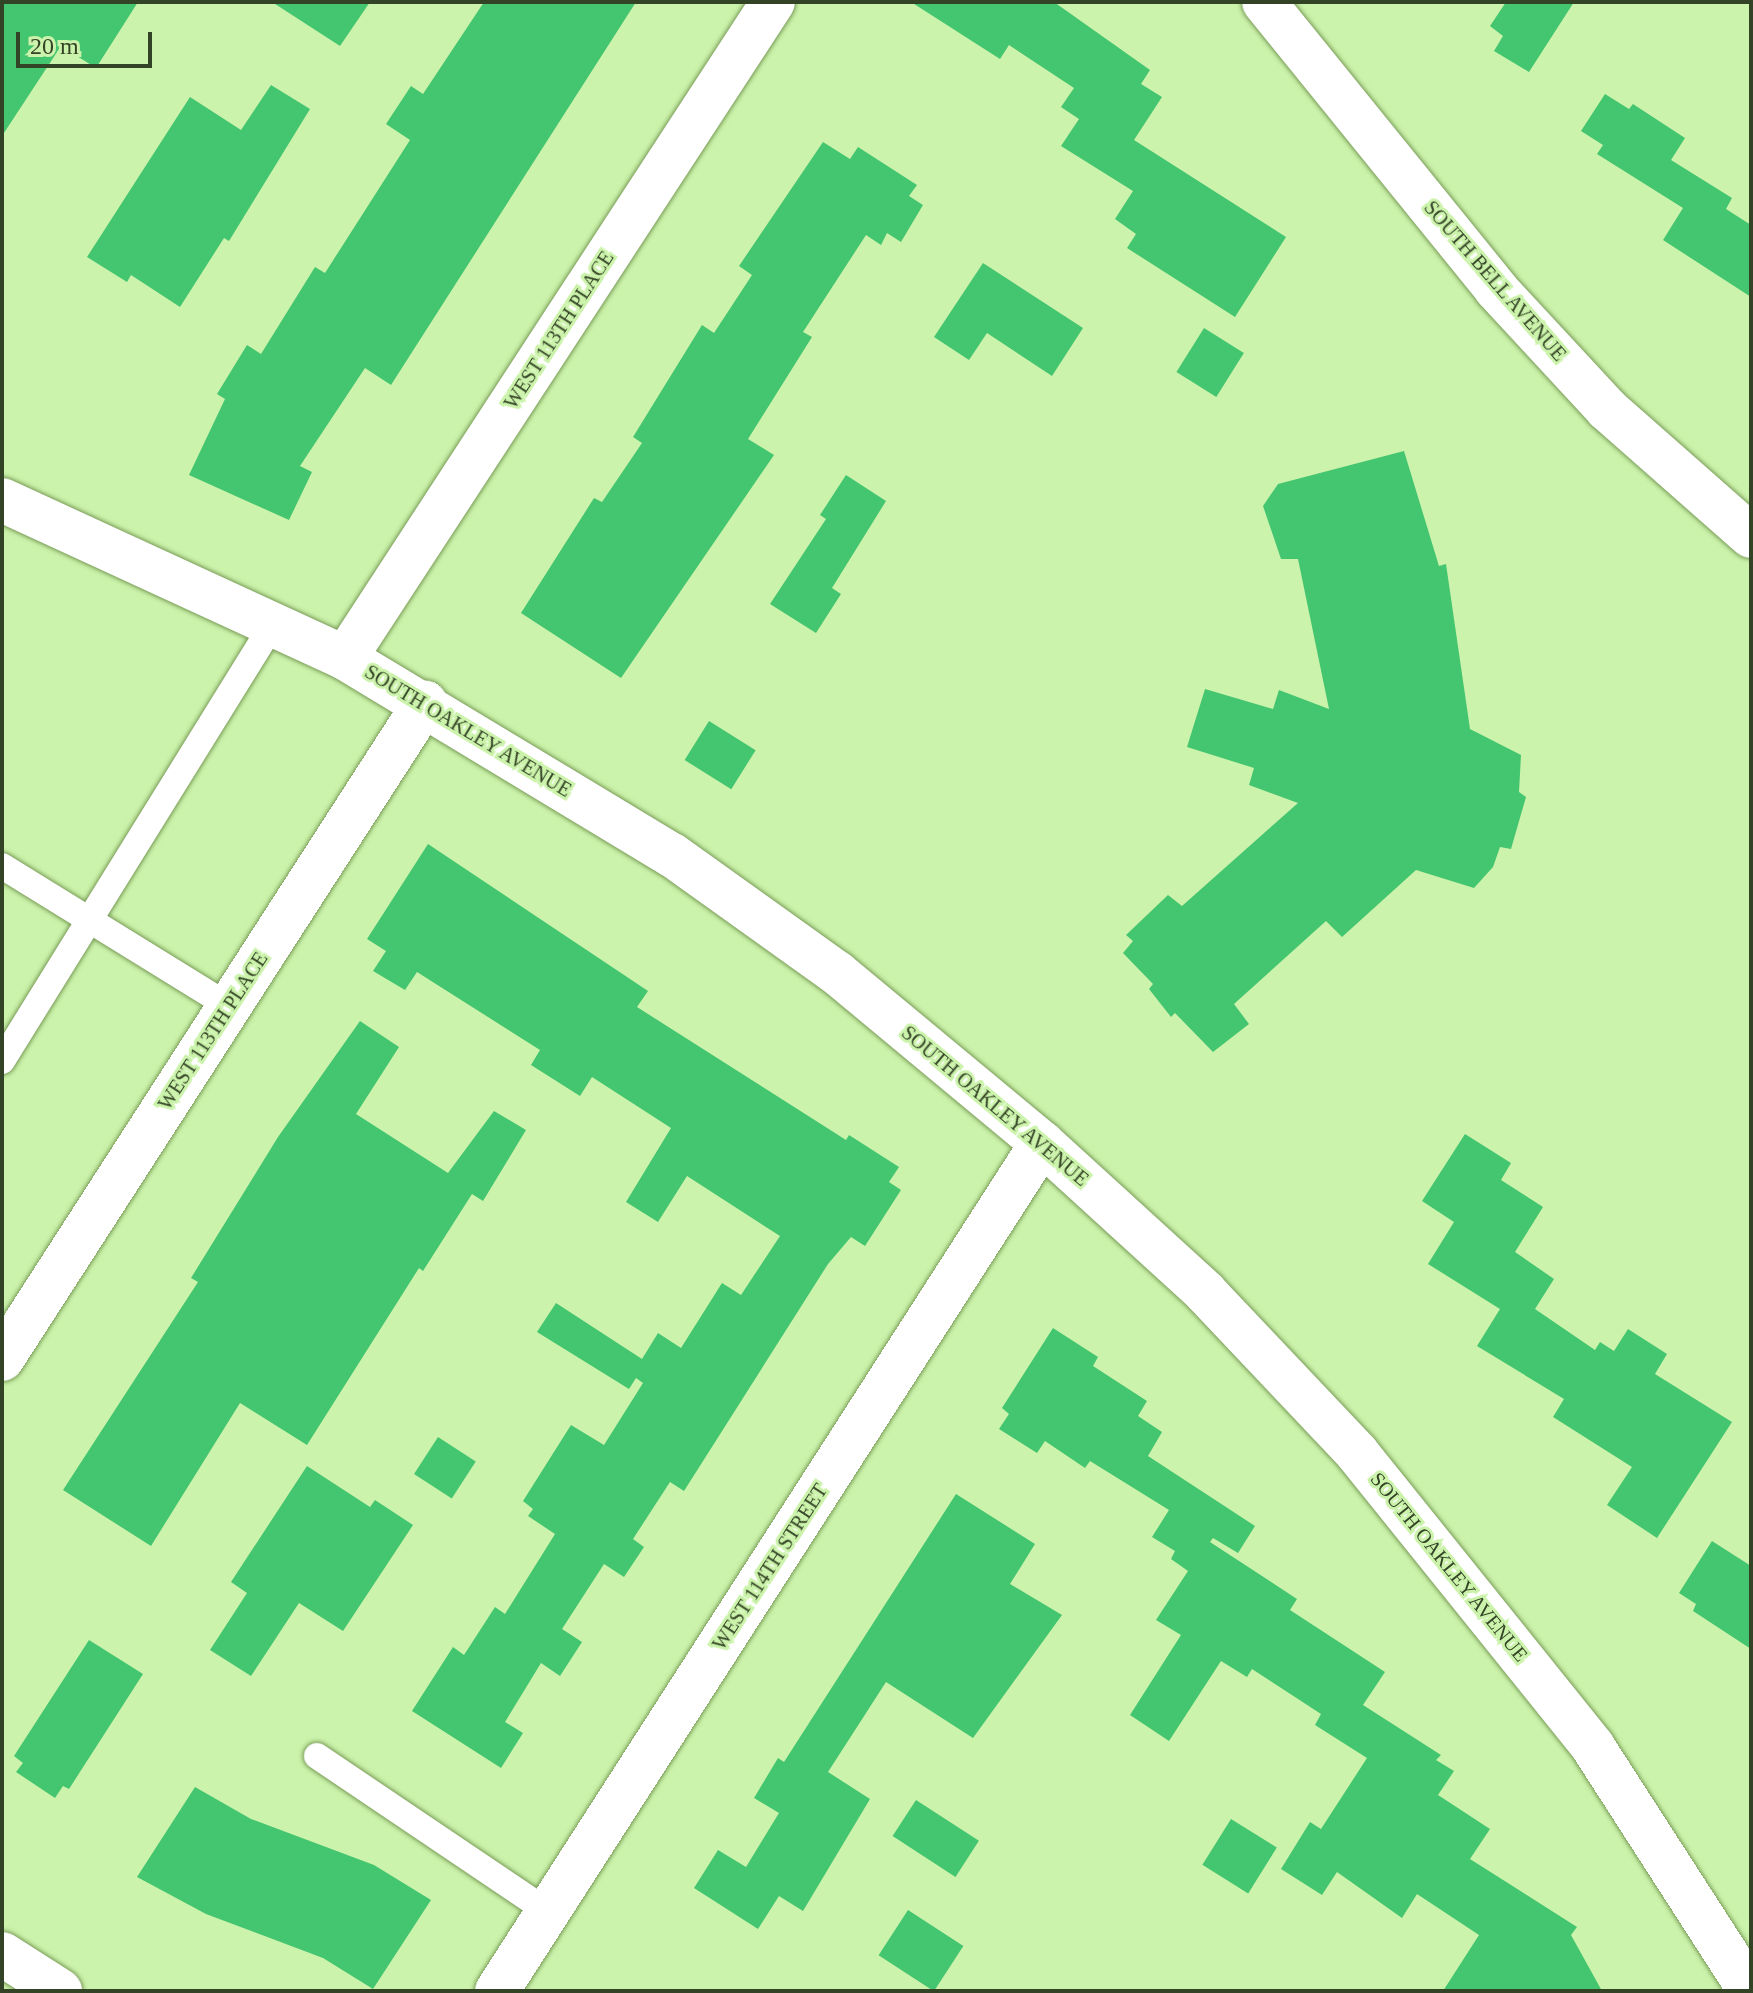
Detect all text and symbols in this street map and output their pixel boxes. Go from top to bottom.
scale bar [20,16,156,66]
text: 20 m [30,33,79,59]
street label: SOUTH BELL AVENUE [1418,195,1572,367]
street label: WEST 113TH PLACE [499,246,619,414]
street label: SOUTH OAKLEY AVENUE [360,659,576,803]
street label: WEST 113TH PLACE [153,947,273,1115]
street label: SOUTH OAKLEY AVENUE [896,1020,1094,1192]
street label: SOUTH OAKLEY AVENUE [1365,1467,1533,1667]
street label: WEST 114TH STREET [707,1479,833,1655]

